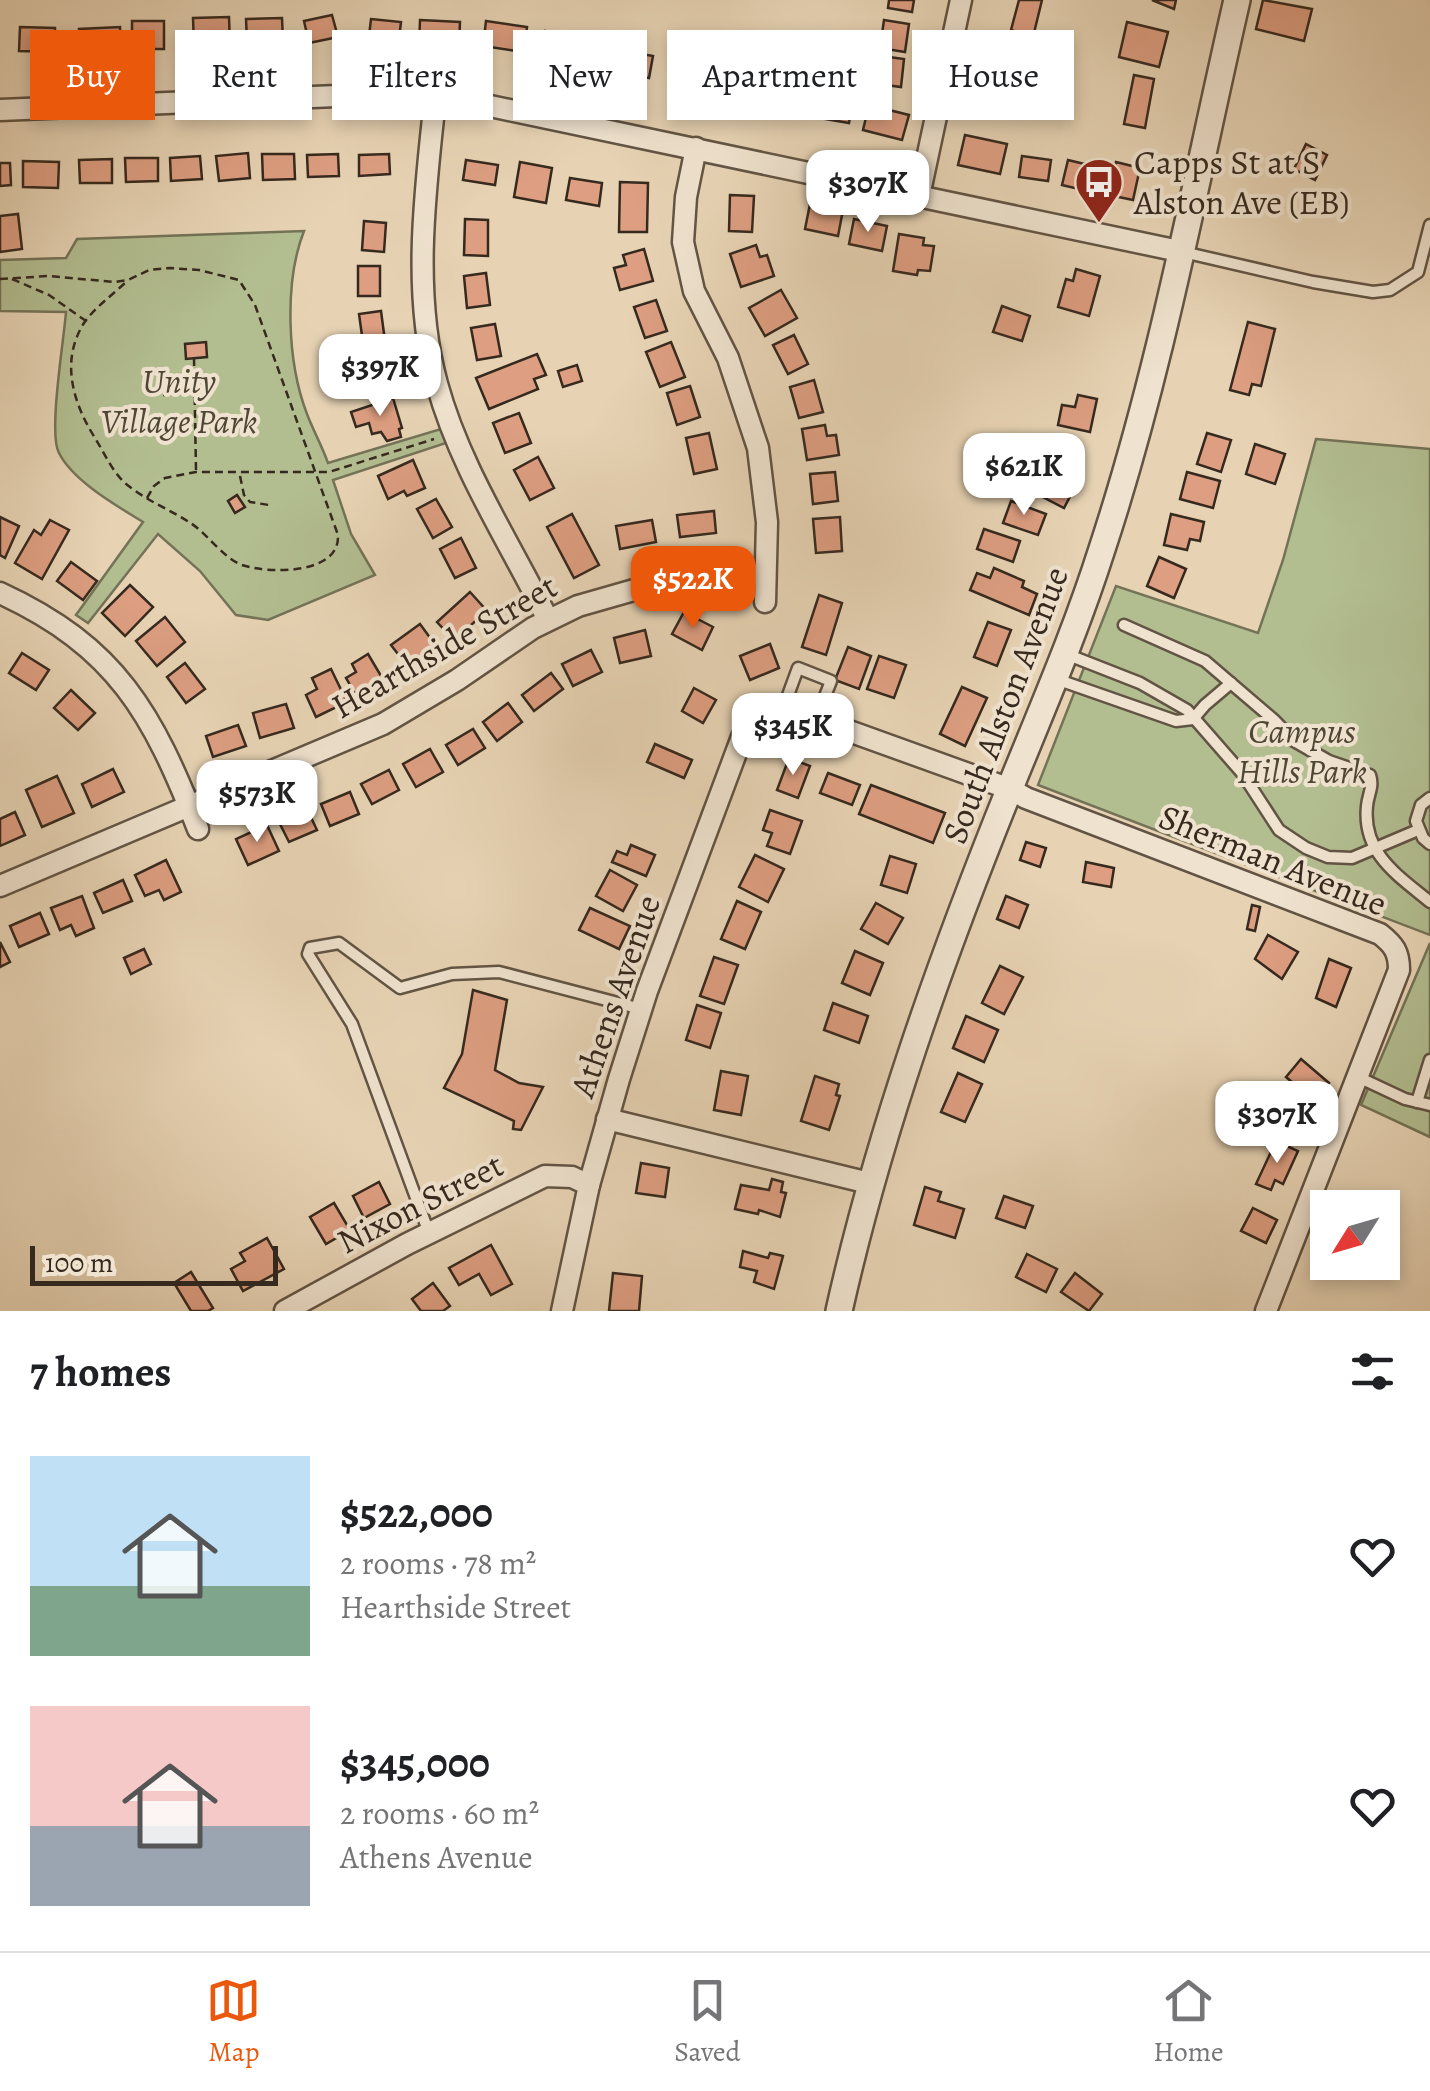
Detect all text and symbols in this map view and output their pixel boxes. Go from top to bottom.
chip: Buy [30,30,155,120]
chip: Rent [175,30,312,120]
chip: Filters [332,30,493,120]
chip: New [513,30,647,120]
chip: Apartment [667,30,892,120]
chip: House [912,30,1074,120]
place label: Capps St at S Alston Ave (EB) [1133,138,1350,226]
pin: $307K [798,150,938,235]
bus stop icon: Capps St at S Alston Ave (EB) [1073,156,1125,224]
text: $307K [828,160,908,204]
pin: $397K [310,334,450,419]
text: $397K [341,344,419,388]
park label: Unity Village Park [101,357,257,445]
pin: $621K [954,433,1094,518]
text: $621K [985,443,1063,487]
pin: $522K [623,546,763,631]
text: $522K [653,556,733,600]
street label: South Alston Avenue [930,560,1080,850]
street label: Hearthside Street [323,562,565,730]
pin: $345K [723,693,863,778]
text: $345K [754,703,832,747]
park label: Campus Hills Park [1237,707,1367,795]
pin: $573K [187,760,327,845]
text: $573K [218,770,296,814]
street label: Sherman Avenue [1152,792,1394,928]
street label: Athens Avenue [558,889,672,1104]
pin: $307K [1207,1081,1347,1166]
text: $307K [1237,1091,1317,1135]
street label: Nixon Street [329,1141,511,1265]
north arrow [1310,1190,1400,1280]
map controls [1310,1190,1400,1280]
scale bar [30,1241,278,1286]
text: 100 m [45,1244,113,1282]
text: 7 homes [30,1343,171,1400]
icon: filters [1345,1344,1400,1399]
text: $522,000 [340,1484,493,1541]
icon: home [110,1496,230,1616]
icon: heart [1345,1529,1400,1584]
text: 2 rooms · 78 m² [340,1541,536,1585]
text: Hearthside Street [340,1585,571,1629]
text: $345,000 [340,1734,490,1791]
icon: home [110,1746,230,1866]
icon: heart [1345,1779,1400,1834]
text: 2 rooms · 60 m² [340,1791,539,1835]
text: Athens Avenue [340,1835,533,1879]
tab: Map [206,1973,261,2071]
tab: Saved [674,1973,741,2071]
tab: Home [1153,1973,1224,2071]

